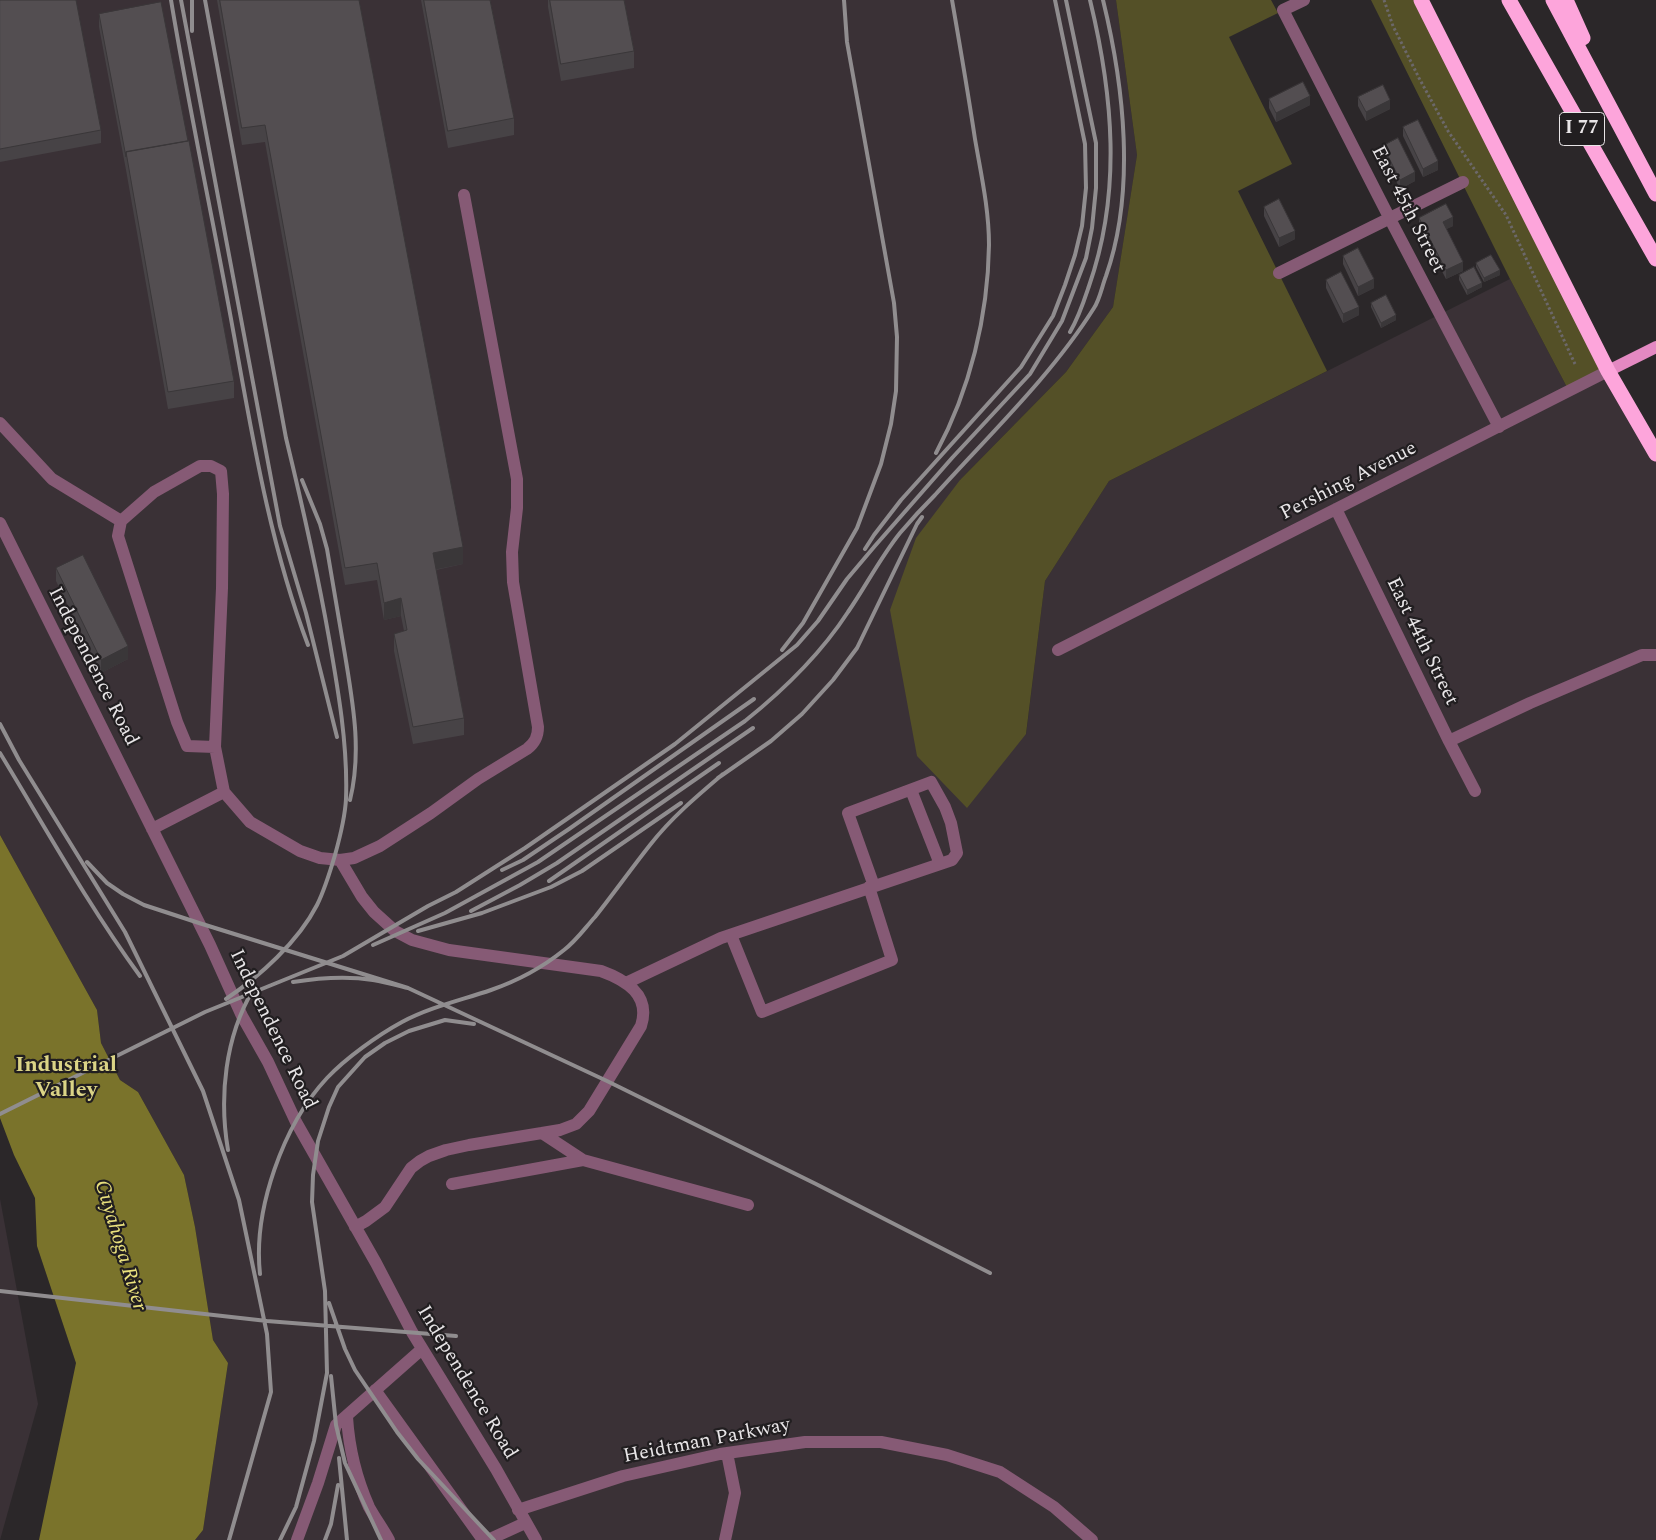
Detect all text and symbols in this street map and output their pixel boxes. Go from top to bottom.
road number: I 77 [1560,112,1604,146]
street label: East 45th Street [1365,142,1449,278]
street label: Pershing Avenue [1277,437,1421,527]
street label: East 44th Street [1380,574,1462,710]
street label: Independence Road [42,584,142,750]
street label: Independence Road [223,946,321,1114]
district label: Industrial Valley [15,1054,117,1106]
water label: Cuyahoga River [87,1178,151,1314]
street label: Independence Road [411,1302,521,1464]
street label: Heidtman Parkway [621,1414,793,1470]

